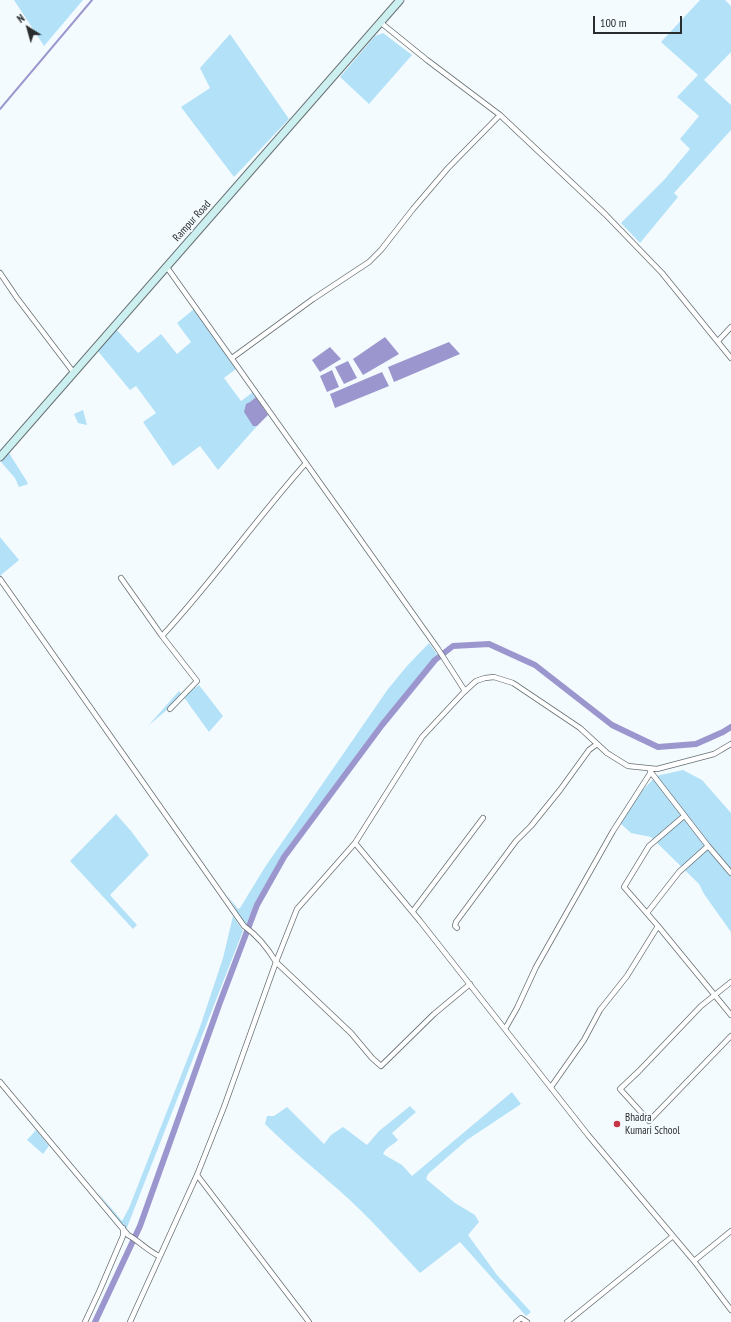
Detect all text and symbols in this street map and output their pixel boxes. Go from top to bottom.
north arrow [8,8,48,48]
scale bar [595,8,684,34]
text: N [14,11,27,26]
text: 100 m [600,15,627,30]
street label: Rampur Road [170,198,214,244]
place label: Bhadra Kumari School [625,1111,680,1137]
marker: Bhadra Kumari School [612,1119,622,1129]

